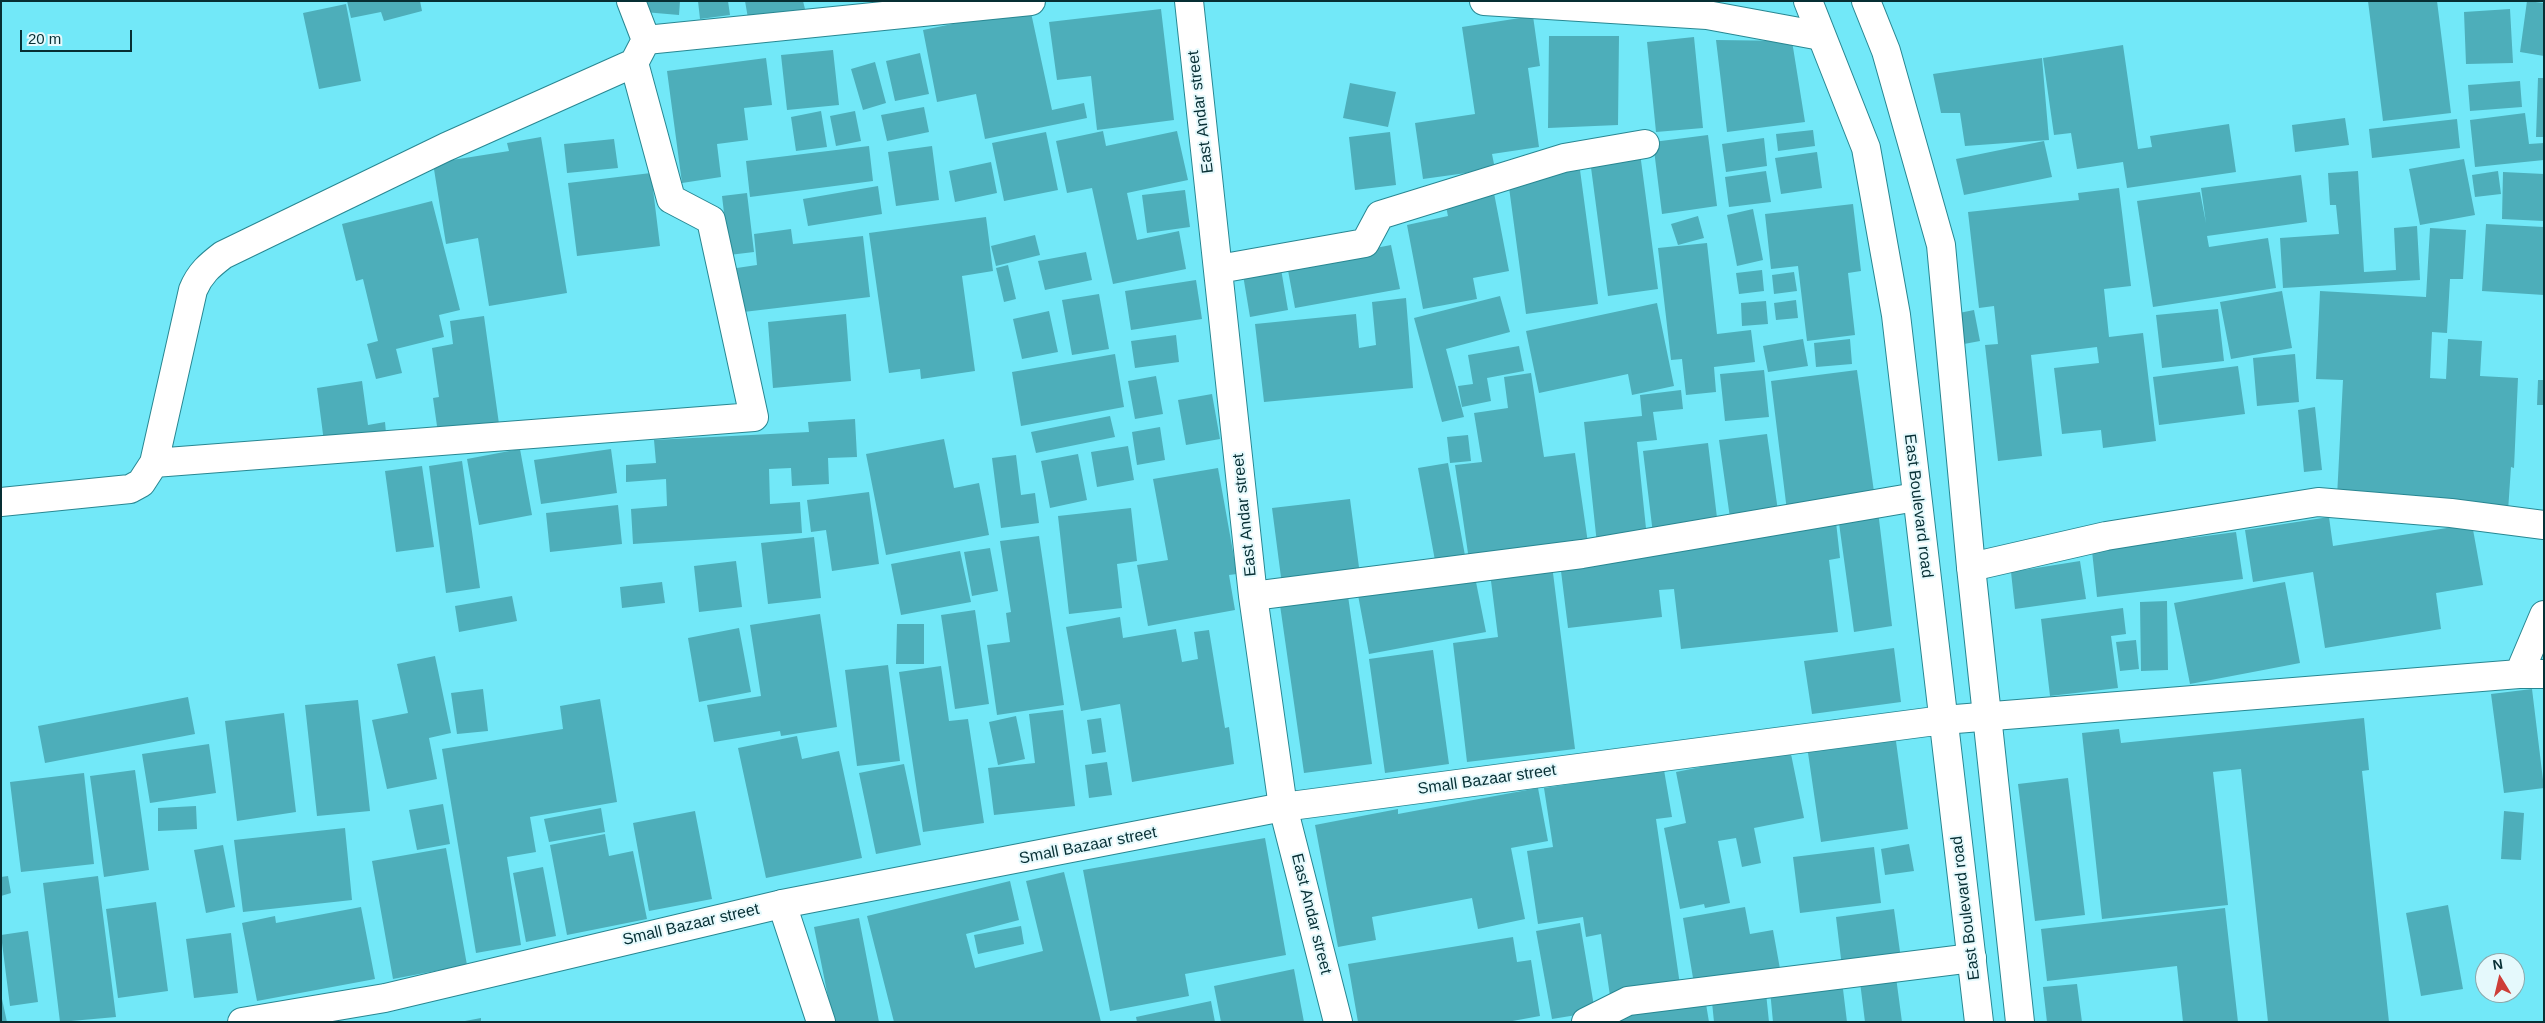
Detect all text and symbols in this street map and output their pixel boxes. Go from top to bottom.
scale bar [22,20,135,52]
text: 20 m [28,30,61,47]
street label: East Andar street [1184,49,1218,175]
street label: East Boulevard road [1900,433,1936,579]
street label: East Andar street [1229,453,1261,577]
street label: Small Bazaar street [1417,761,1557,799]
street label: Small Bazaar street [1018,823,1158,869]
street label: East Boulevard road [1948,835,1984,981]
street label: East Andar street [1287,852,1335,976]
street label: Small Bazaar street [621,900,761,950]
north arrow [2475,953,2525,1003]
text: N [2492,955,2504,973]

